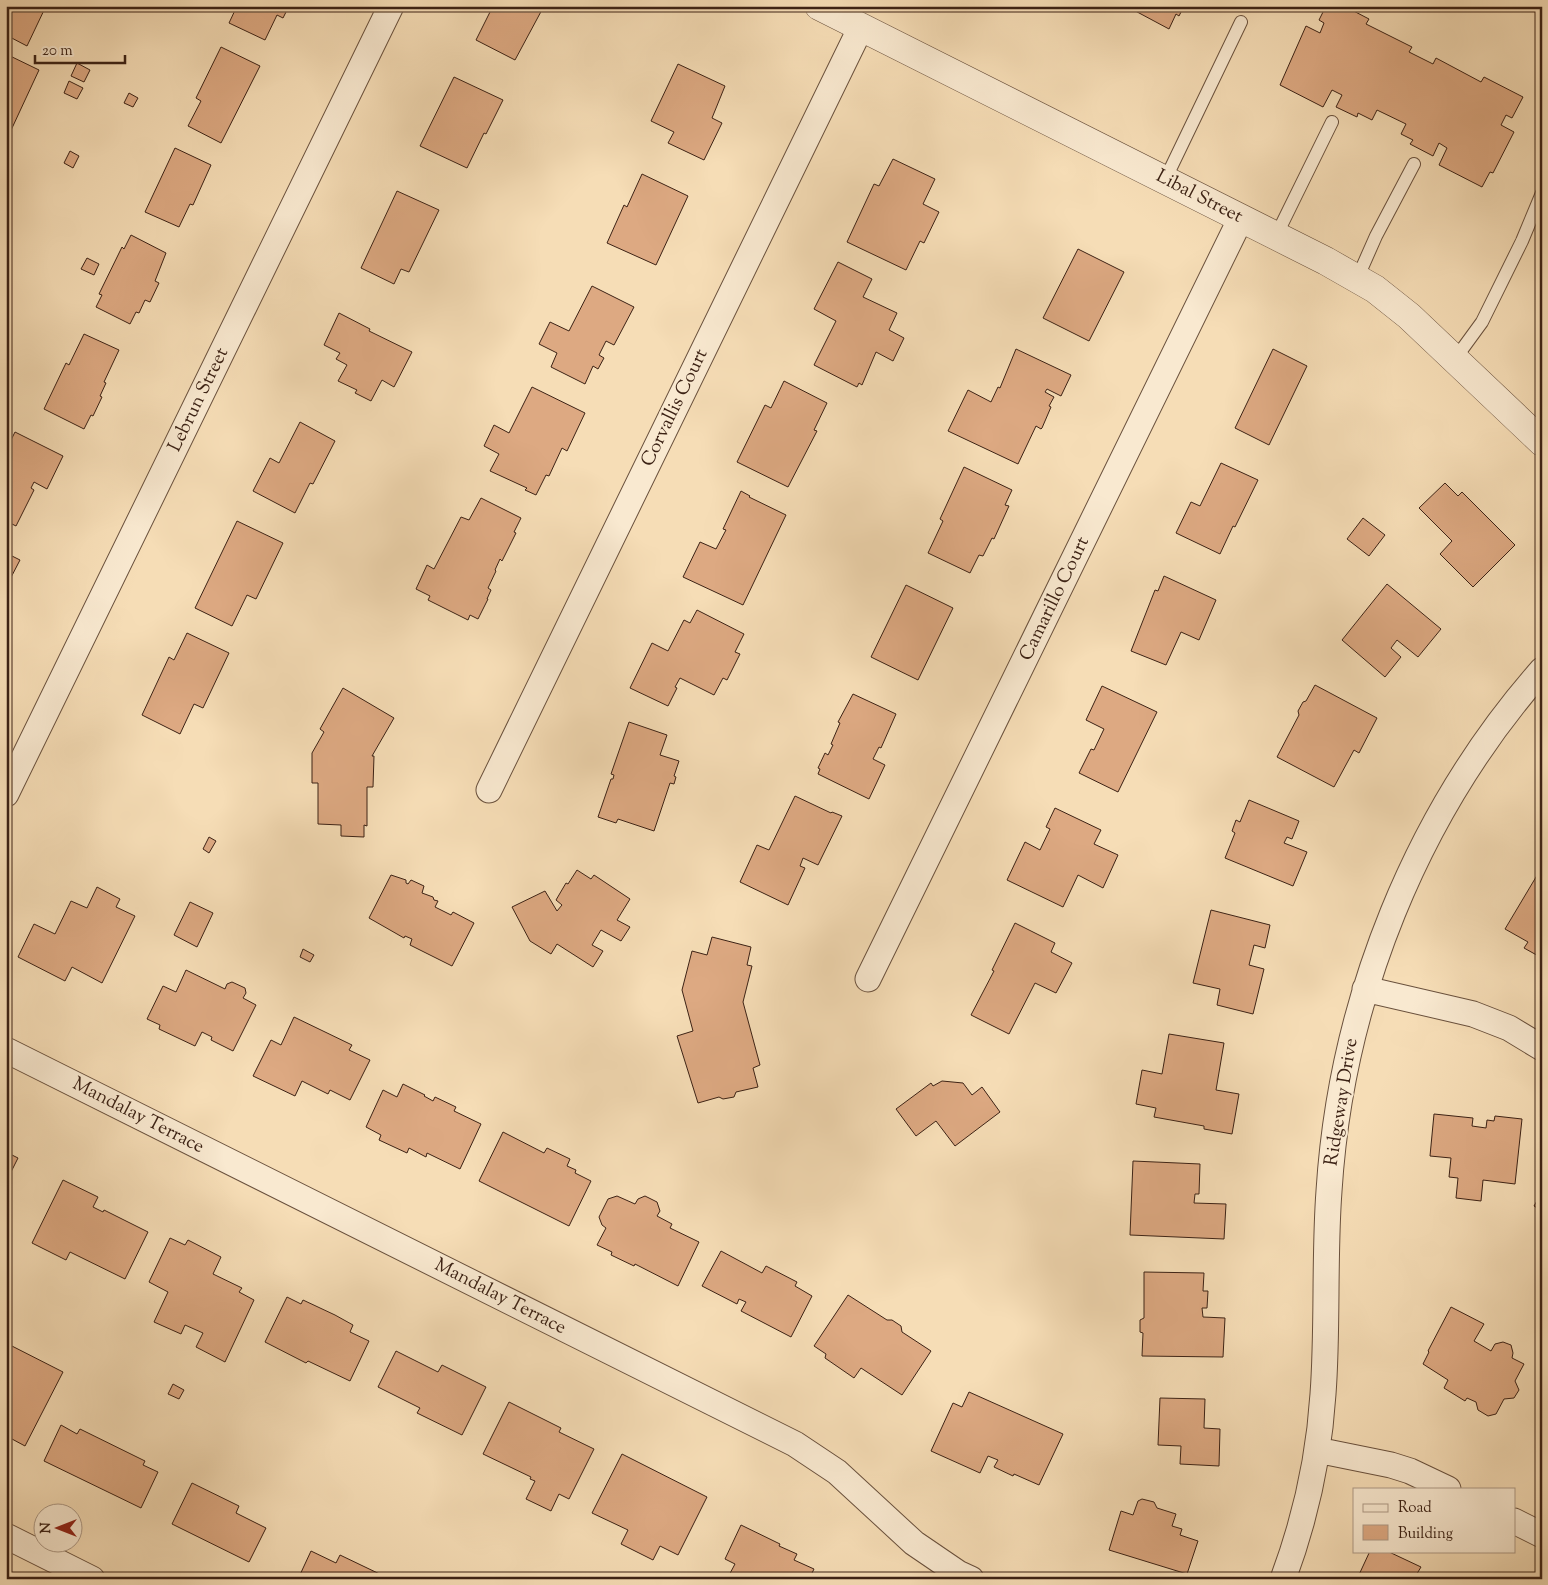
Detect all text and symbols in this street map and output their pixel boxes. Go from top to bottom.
scale bar [35,32,125,64]
text: 20 m [42,41,73,62]
street label: Libal Street [1151,164,1248,231]
street label: Lebrun Street [162,343,236,457]
street label: Corvallis Court [635,344,715,472]
street label: Camarillo Court [1013,532,1097,666]
street label: Ridgeway Drive [1319,1036,1365,1168]
street label: Mandalay Terrace [67,1071,209,1161]
street label: Mandalay Terrace [429,1252,571,1342]
legend [1353,1488,1516,1552]
text: Road [1398,1498,1432,1519]
north arrow [32,1502,82,1552]
text: N [37,1522,57,1534]
text: Building [1398,1524,1453,1545]

